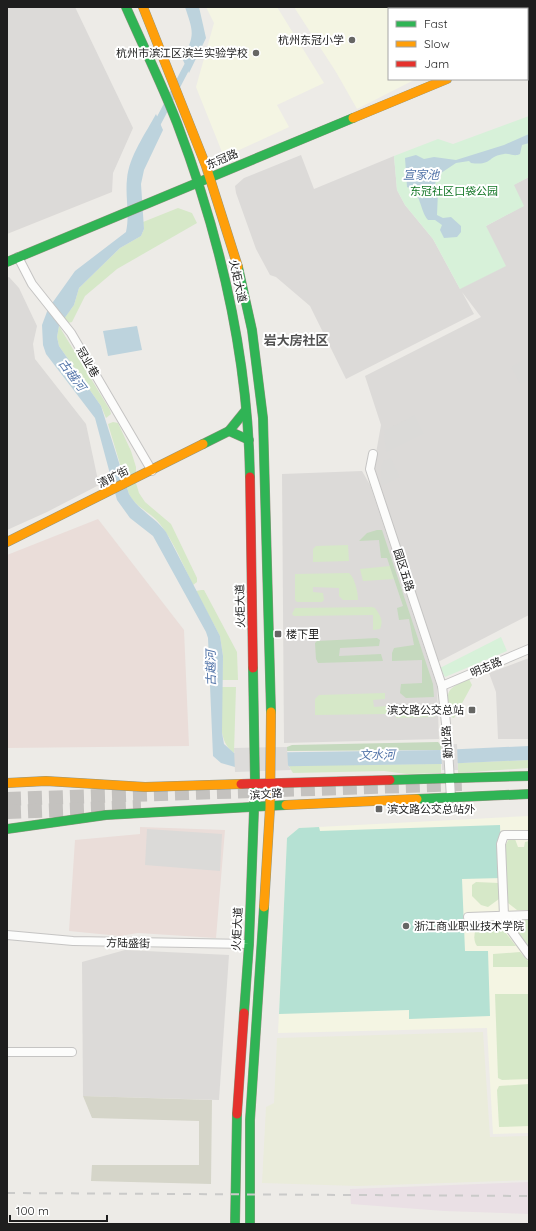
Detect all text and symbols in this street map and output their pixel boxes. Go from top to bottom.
legend [388,8,528,80]
text: Fast [424,16,448,31]
place label: 杭州东冠小学 [278,33,344,47]
marker: 杭州东冠小学 [347,35,357,45]
text: Slow [424,36,450,51]
place label: 杭州市滨江区滨兰实验学校 [116,46,248,60]
marker: 杭州市滨江区滨兰实验学校 [251,48,261,58]
text: Jam [424,56,449,71]
street label: 东冠路 [204,146,240,172]
water label: 宣家池 [403,167,440,182]
park label: 东冠社区口袋公园 [410,184,498,198]
street label: 火炬大道 [226,258,250,304]
district label: 岩大房社区 [263,332,329,348]
street label: 冠业巷 [74,344,102,380]
water label: 古越河 [56,356,90,395]
street label: 清旷街 [95,463,131,491]
street label: 园区五路 [391,547,417,593]
street label: 火炬大道 [233,584,247,628]
place label: 楼下里 [286,627,319,641]
marker: 楼下里 [273,629,283,639]
water label: 古越河 [203,648,218,686]
street label: 明志路 [468,654,504,680]
place label: 滨文路公交总站 [387,703,464,717]
marker: 滨文路公交总站 [467,705,477,715]
street label: 勤业路 [439,725,455,759]
water label: 文水河 [359,747,397,762]
street label: 滨文路 [249,786,283,802]
place label: 滨文路公交总站外 [387,802,475,816]
marker: 滨文路公交总站外 [374,804,384,814]
street label: 火炬大道 [229,907,245,951]
place label: 浙江商业职业技术学院 [414,919,524,933]
marker: 浙江商业职业技术学院 [401,921,411,931]
street label: 方陆盛街 [106,936,150,950]
scale bar [10,1197,107,1223]
text: 100 m [16,1203,49,1218]

